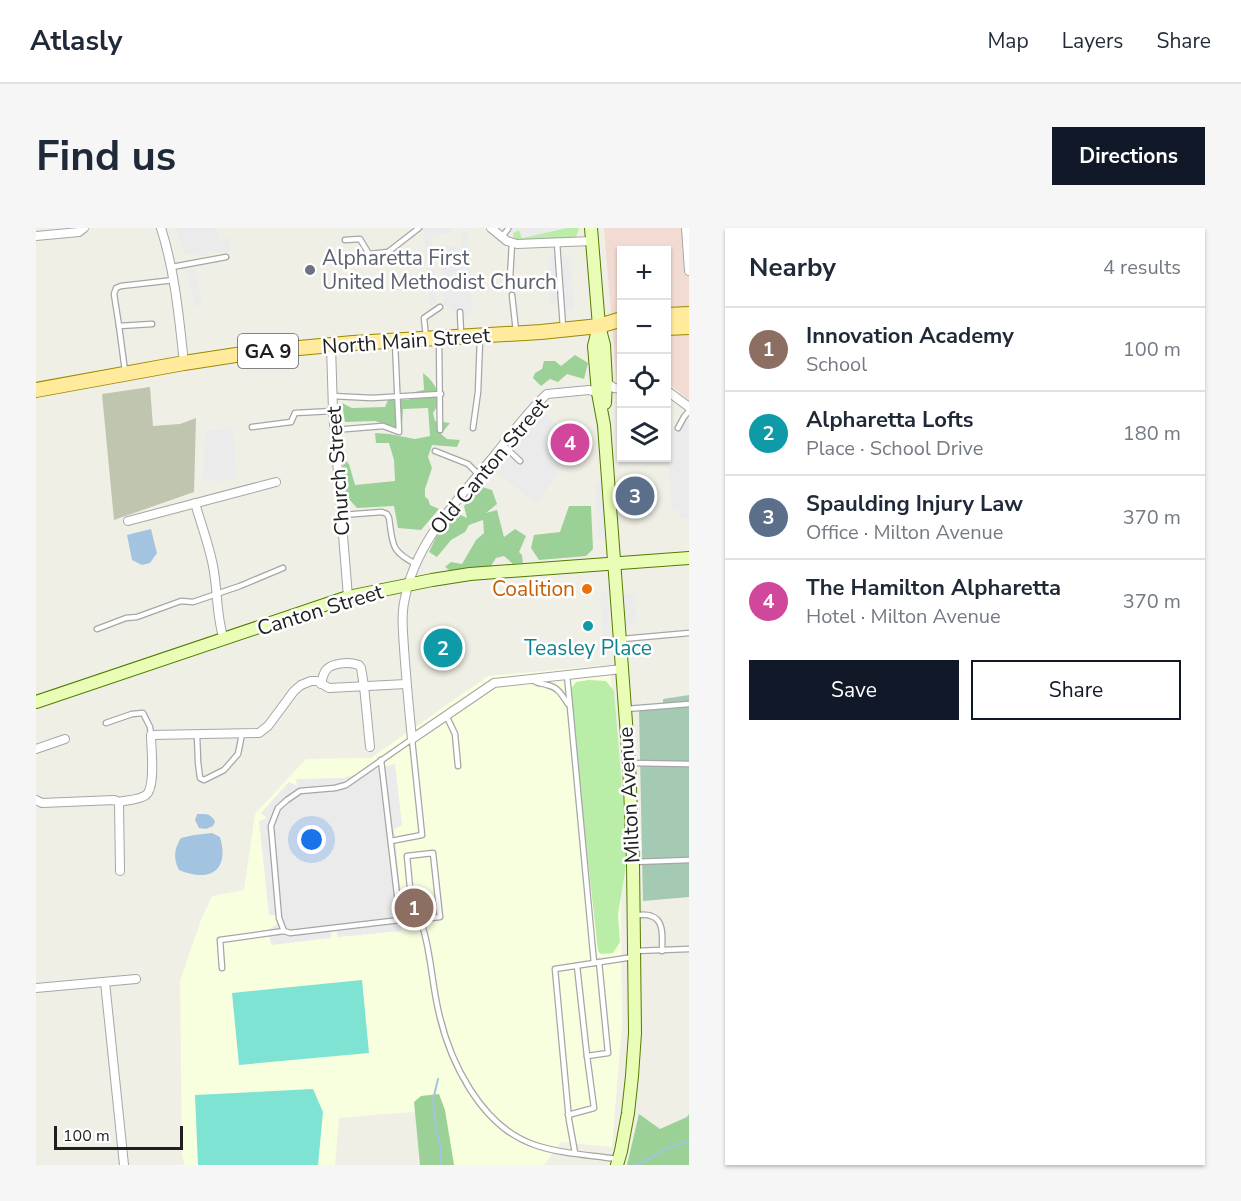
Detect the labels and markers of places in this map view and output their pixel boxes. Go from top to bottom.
place label: Alpharetta First United Methodist Church [322,244,557,296]
marker: Alpharetta First United Methodist Church [303,263,317,277]
pin: 4 [550,420,590,466]
pin: 3 [616,474,654,518]
place label: Coalition [492,575,575,603]
marker: Coalition [580,582,594,596]
marker: Teasley Place [581,619,595,633]
pin: 2 [424,626,462,670]
place label: Teasley Place [524,634,652,662]
pin: 1 [394,886,434,930]

